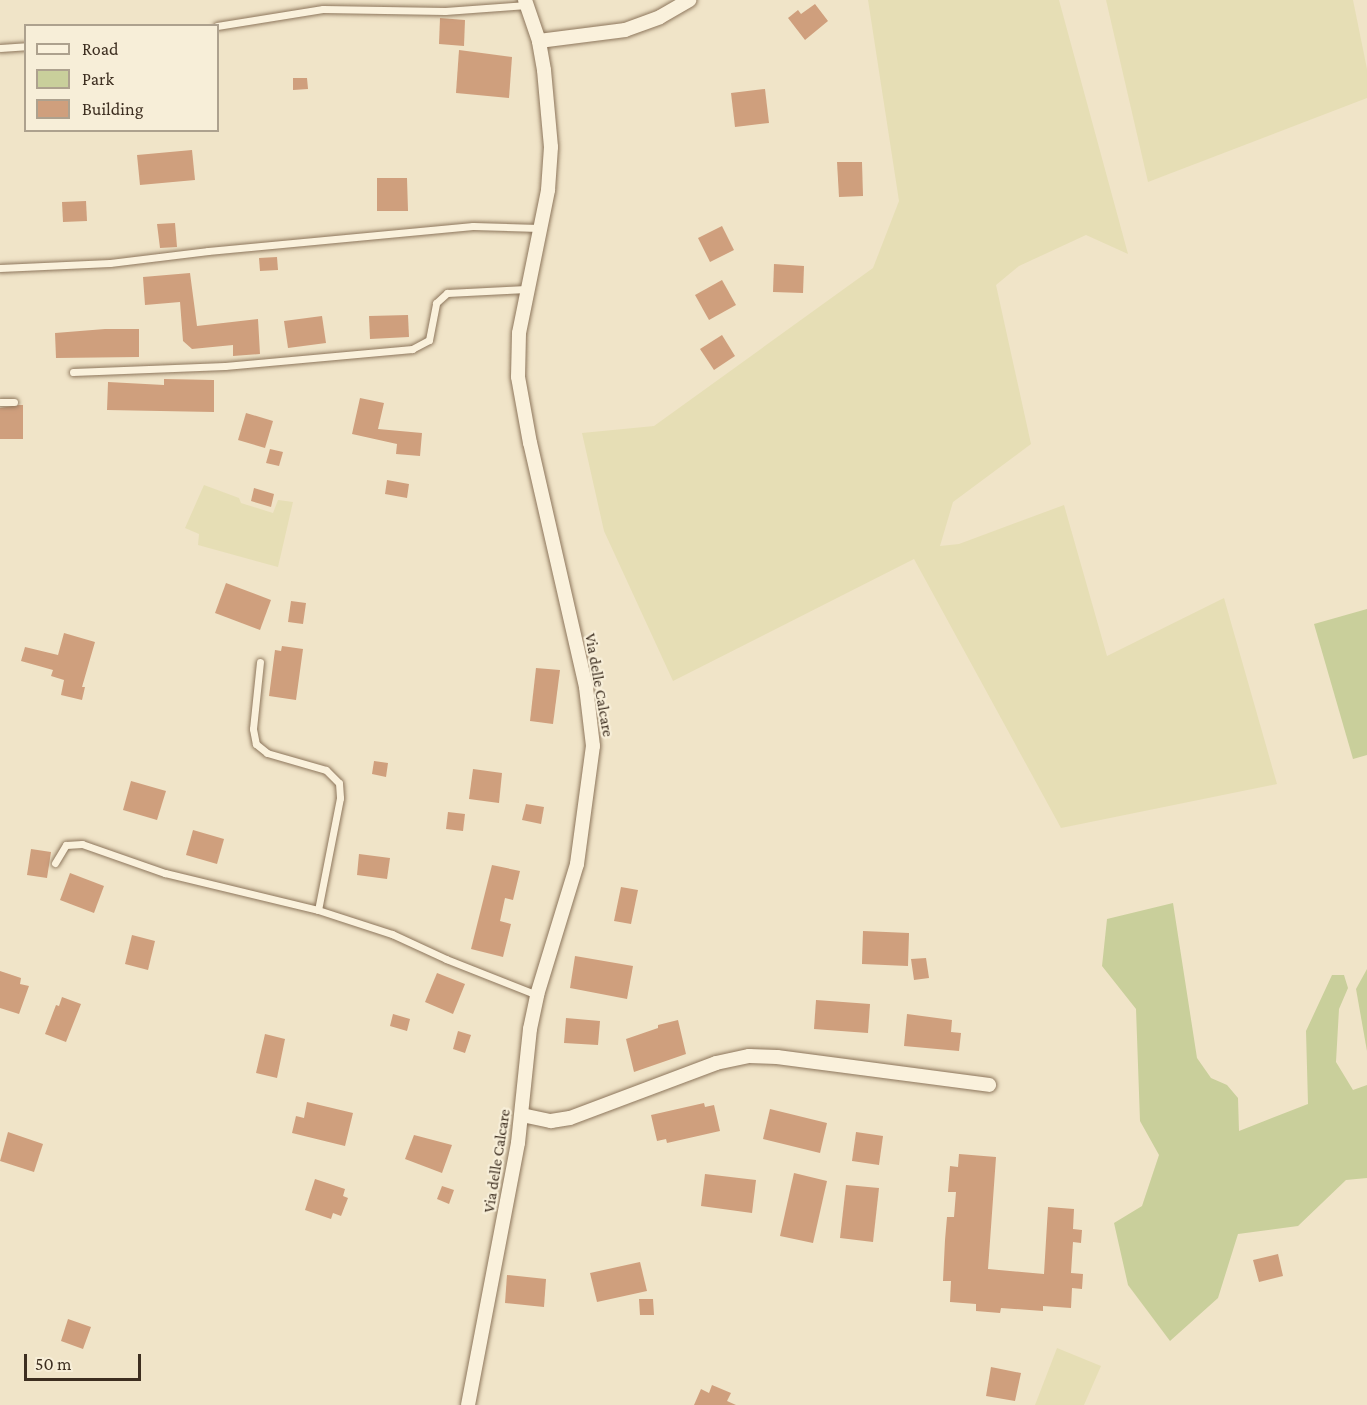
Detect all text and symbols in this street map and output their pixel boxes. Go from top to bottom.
legend [24,24,219,132]
text: Road [82,39,119,59]
text: Park [82,69,114,89]
text: Building [82,99,143,119]
street label: Via delle Calcare [580,632,618,738]
street label: Via delle Calcare [479,1108,515,1214]
scale bar [27,1342,144,1380]
text: 50 m [35,1354,72,1374]

